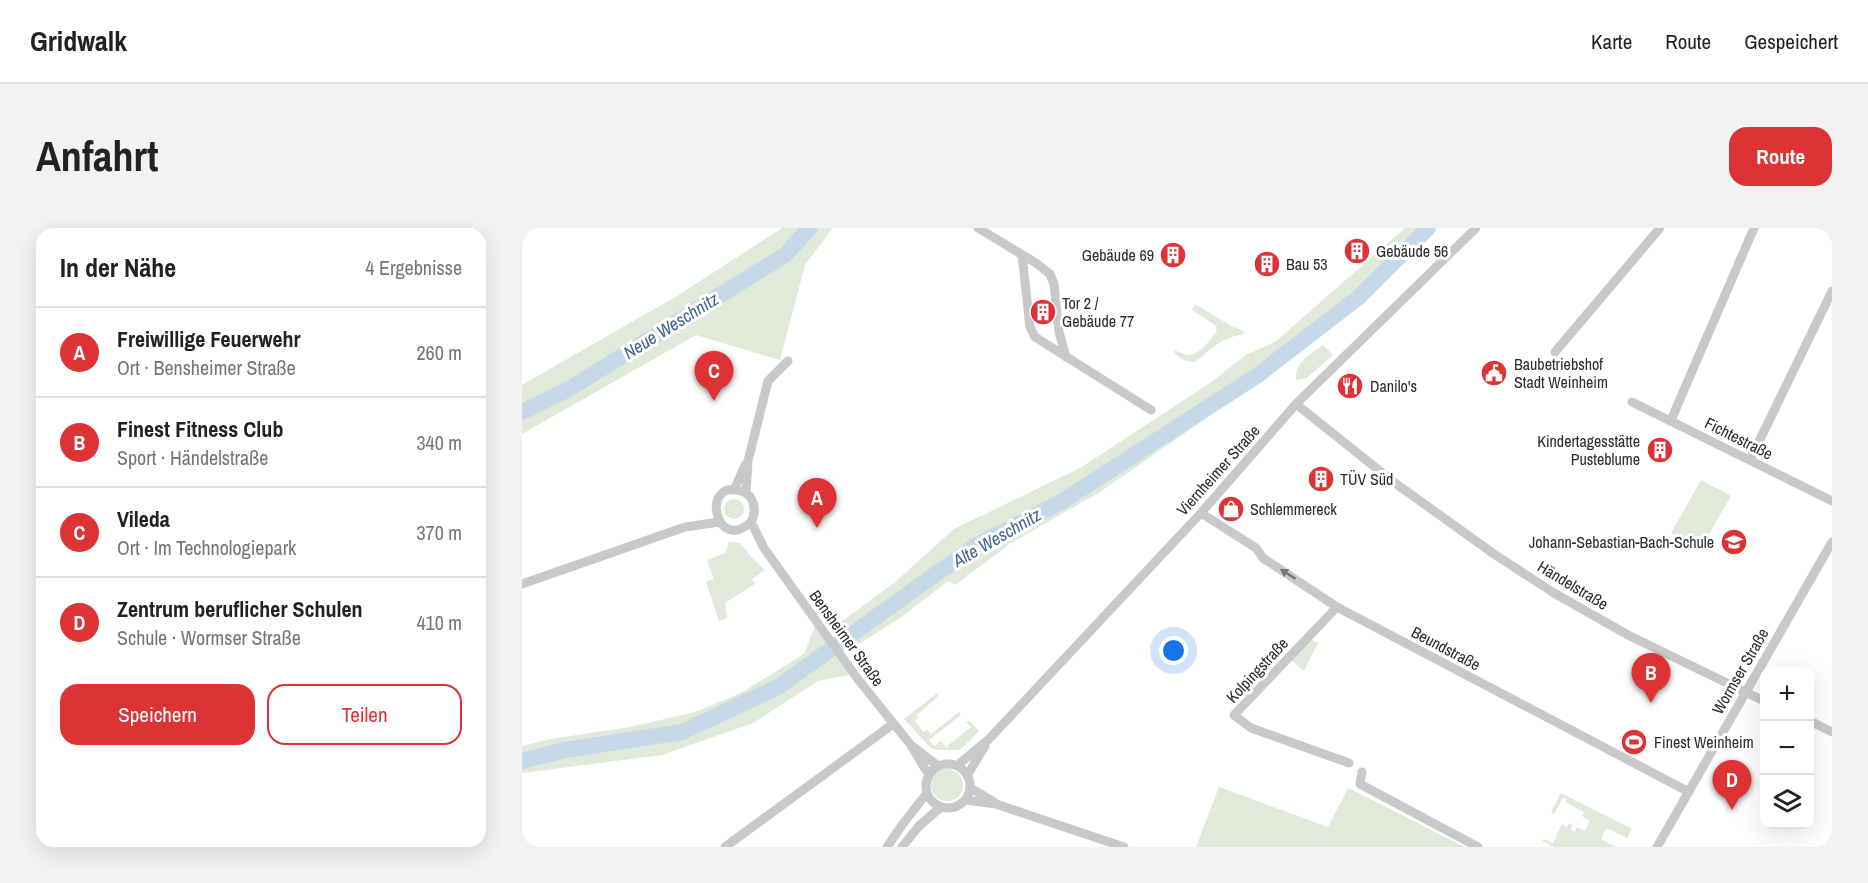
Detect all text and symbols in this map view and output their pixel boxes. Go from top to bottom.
text: Gridwalk [30,22,127,60]
text: Karte [1591,27,1632,56]
text: Route [1665,27,1711,56]
text: Gespeichert [1744,27,1838,56]
button: Route [1729,127,1832,186]
text: Anfahrt [36,128,158,184]
building icon: Gebäude 56 [1342,236,1372,266]
building icon: Gebäude 69 [1158,240,1188,270]
place label: Gebäude 56 [1376,240,1448,262]
place label: Gebäude 69 [1082,244,1154,266]
building icon: Bau 53 [1252,249,1282,279]
text: In der Nähe [60,250,176,285]
place label: Bau 53 [1286,253,1328,275]
text: 4 Ergebnisse [365,254,462,281]
water label: Neue Weschnitz [618,286,724,365]
place label: Tor 2 / Gebäude 77 [1062,292,1134,332]
building icon: Tor 2 / Gebäude 77 [1028,297,1058,327]
text: Freiwillige Feuerwehr [117,324,301,354]
text: A [74,339,85,366]
text: 260 m [416,339,462,366]
pin: C [694,352,734,401]
place label: Baubetriebshof Stadt Weinheim [1514,353,1608,393]
text: Ort · Bensheimer Straße [117,354,296,381]
public building icon: Baubetriebshof Stadt Weinheim [1479,358,1509,388]
restaurant icon: Danilo's [1335,371,1365,401]
place label: Danilo's [1370,375,1417,397]
street label: Fichtestraße [1701,411,1777,465]
text: Finest Fitness Club [117,414,283,444]
street label: Viernheimer Straße [1171,420,1265,520]
text: B [74,429,85,456]
text: 340 m [416,429,462,456]
place label: Kindertagesstätte Pusteblume [1537,430,1640,470]
building icon: Kindertagesstätte Pusteblume [1645,435,1675,465]
text: Sport · Händelstraße [117,444,268,471]
building icon: TÜV Süd [1306,464,1336,494]
place label: TÜV Süd [1340,468,1393,490]
pin: A [798,478,836,528]
shop icon: Schlemmereck [1216,494,1246,524]
place label: Schlemmereck [1250,498,1337,520]
water label: Alte Weschnitz [947,502,1046,573]
text: Vileda [117,504,170,534]
text: C [74,519,85,546]
text: 370 m [416,519,462,546]
school or university icon: Johann-Sebastian-Bach-Schule [1719,527,1749,557]
place label: Johann-Sebastian-Bach-Schule [1529,531,1714,553]
text: Ort · Im Technologiepark [117,534,296,561]
street label: Händelstraße [1534,555,1612,615]
one-way arrow [1280,568,1296,579]
street label: Bensheimer Straße [805,586,889,690]
text: Zentrum beruflicher Schulen [117,594,363,624]
text: D [74,609,85,636]
text: 410 m [416,609,462,636]
street label: Beundstraße [1408,621,1484,675]
text: Schule · Wormser Straße [117,624,301,651]
street label: Wormser Straße [1706,624,1774,718]
street label: Kolpingstraße [1221,633,1293,707]
your location [1159,636,1188,665]
pin: B [1632,654,1670,703]
map controls [1760,667,1814,829]
button: + [1760,667,1814,721]
button: Speichern [60,684,255,745]
button: Teilen [267,684,462,745]
button: − [1760,721,1814,775]
sports icon: Finest Weinheim [1619,727,1649,757]
place label: Finest Weinheim [1654,731,1754,753]
pin: D [1712,760,1752,810]
button: layers [1760,775,1814,829]

